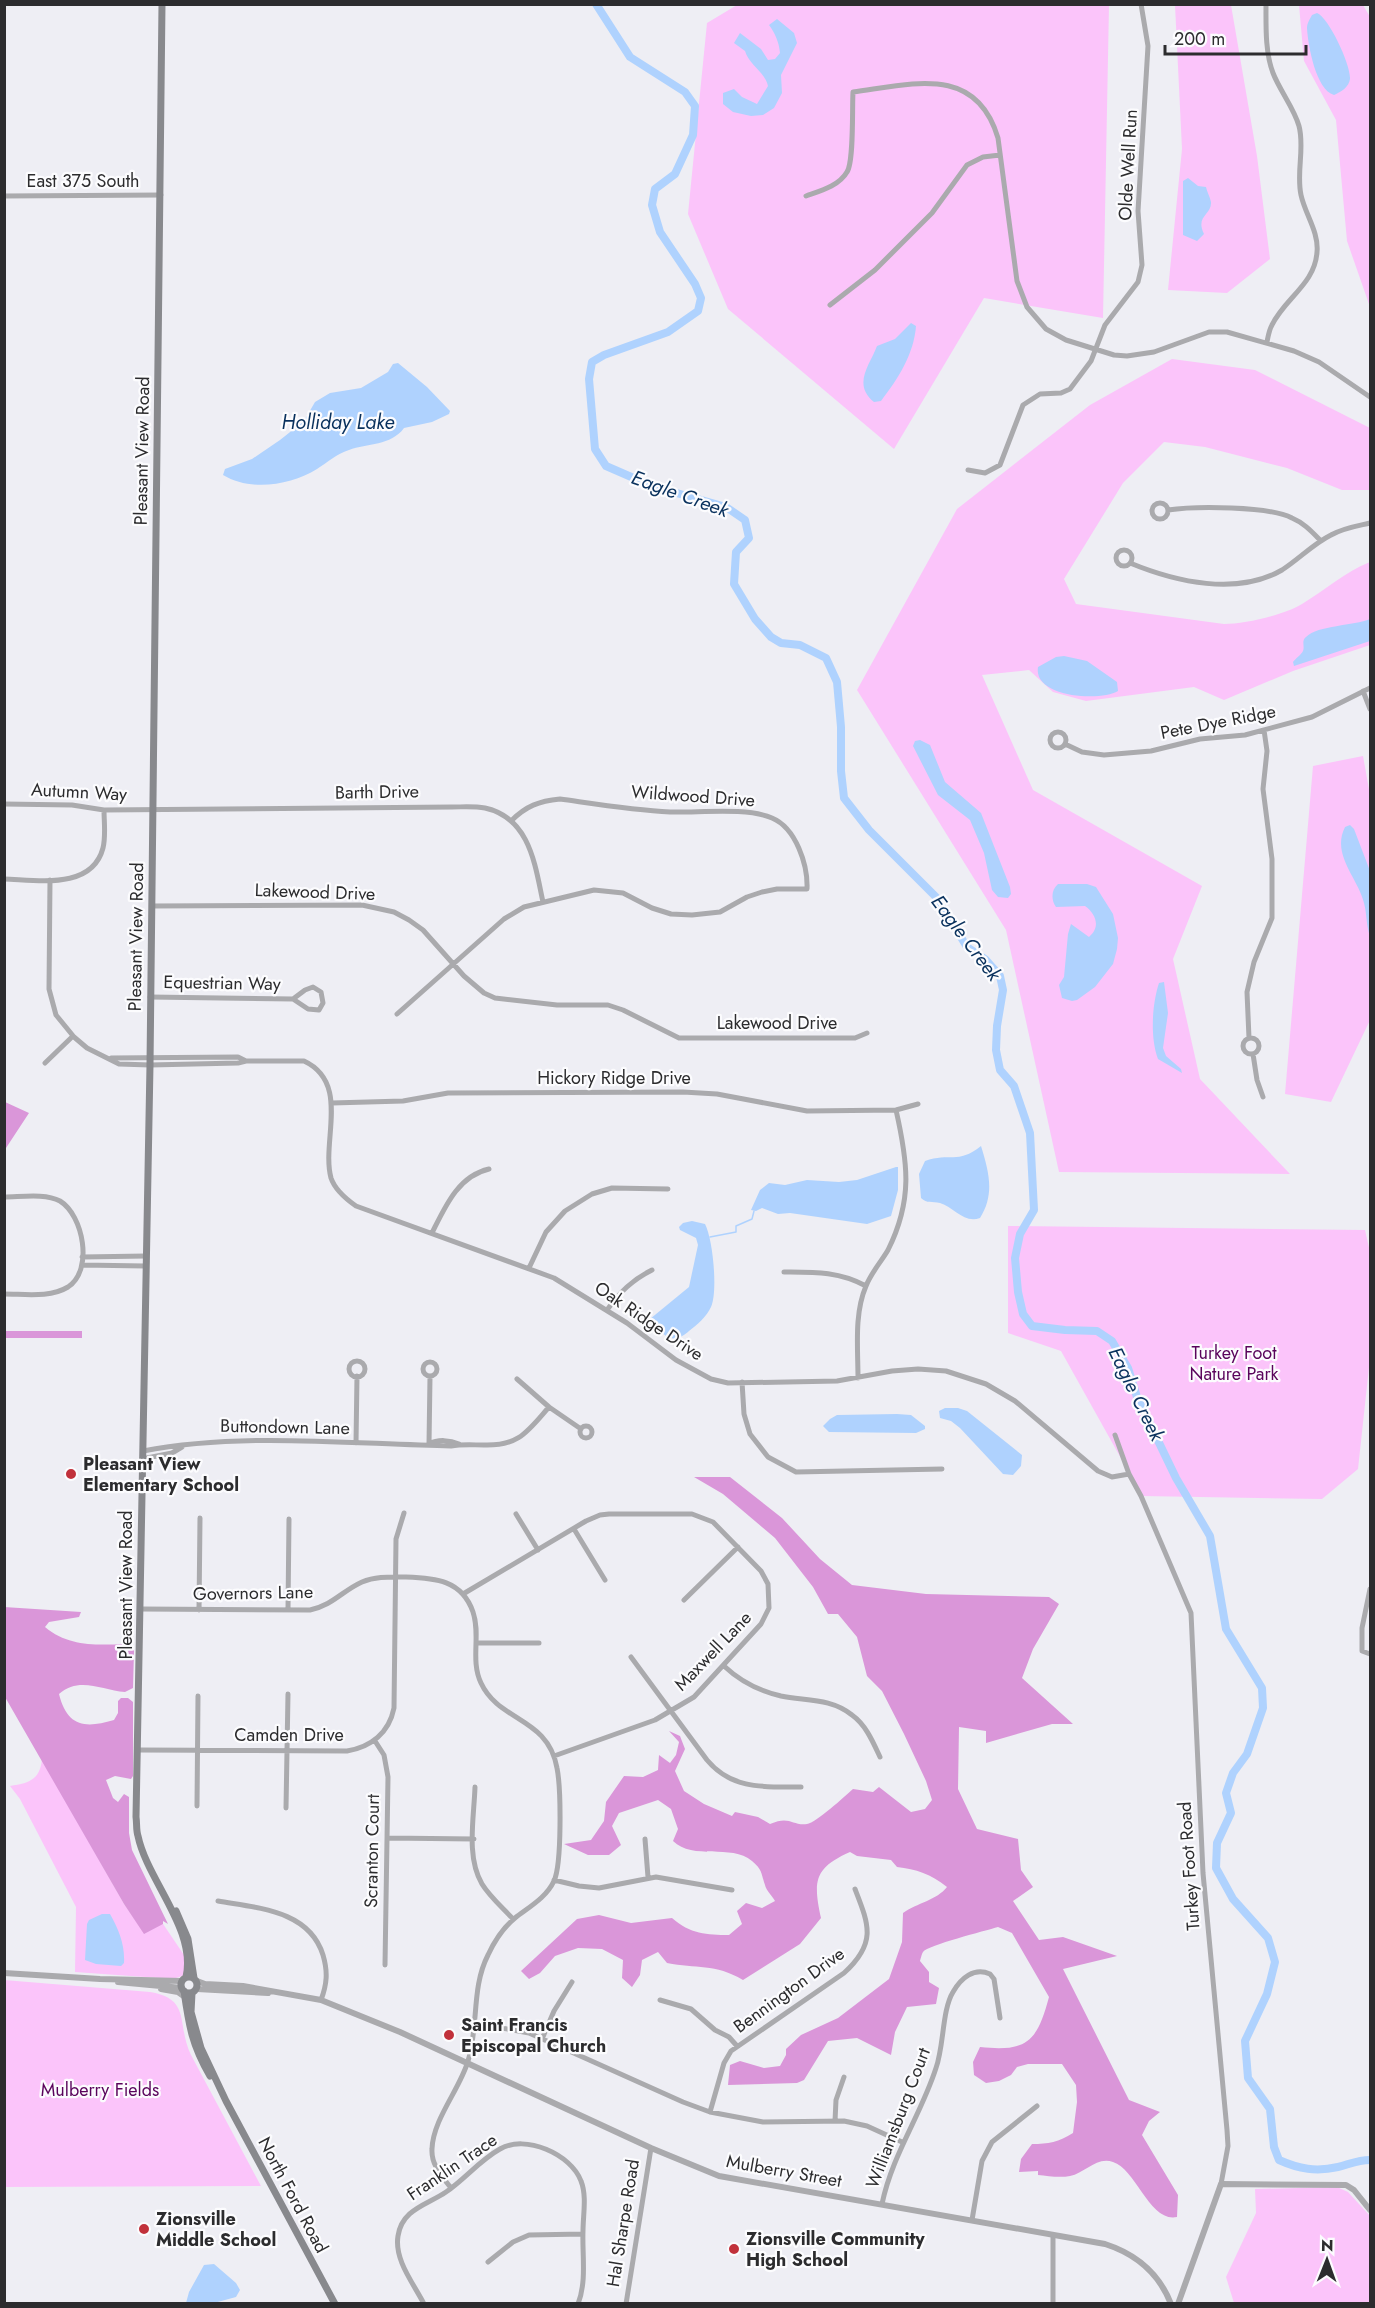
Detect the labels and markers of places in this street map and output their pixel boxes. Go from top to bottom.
place label: Pleasant View Elementary School [83,1451,239,1498]
marker: Pleasant View Elementary School [64,1467,78,1481]
place label: Saint Francis Episcopal Church [461,2012,606,2059]
marker: Saint Francis Episcopal Church [442,2028,456,2042]
place label: Zionsville Middle School [156,2206,276,2253]
marker: Zionsville Middle School [137,2222,151,2236]
place label: Zionsville Community High School [746,2226,925,2273]
marker: Zionsville Community High School [727,2242,741,2256]

